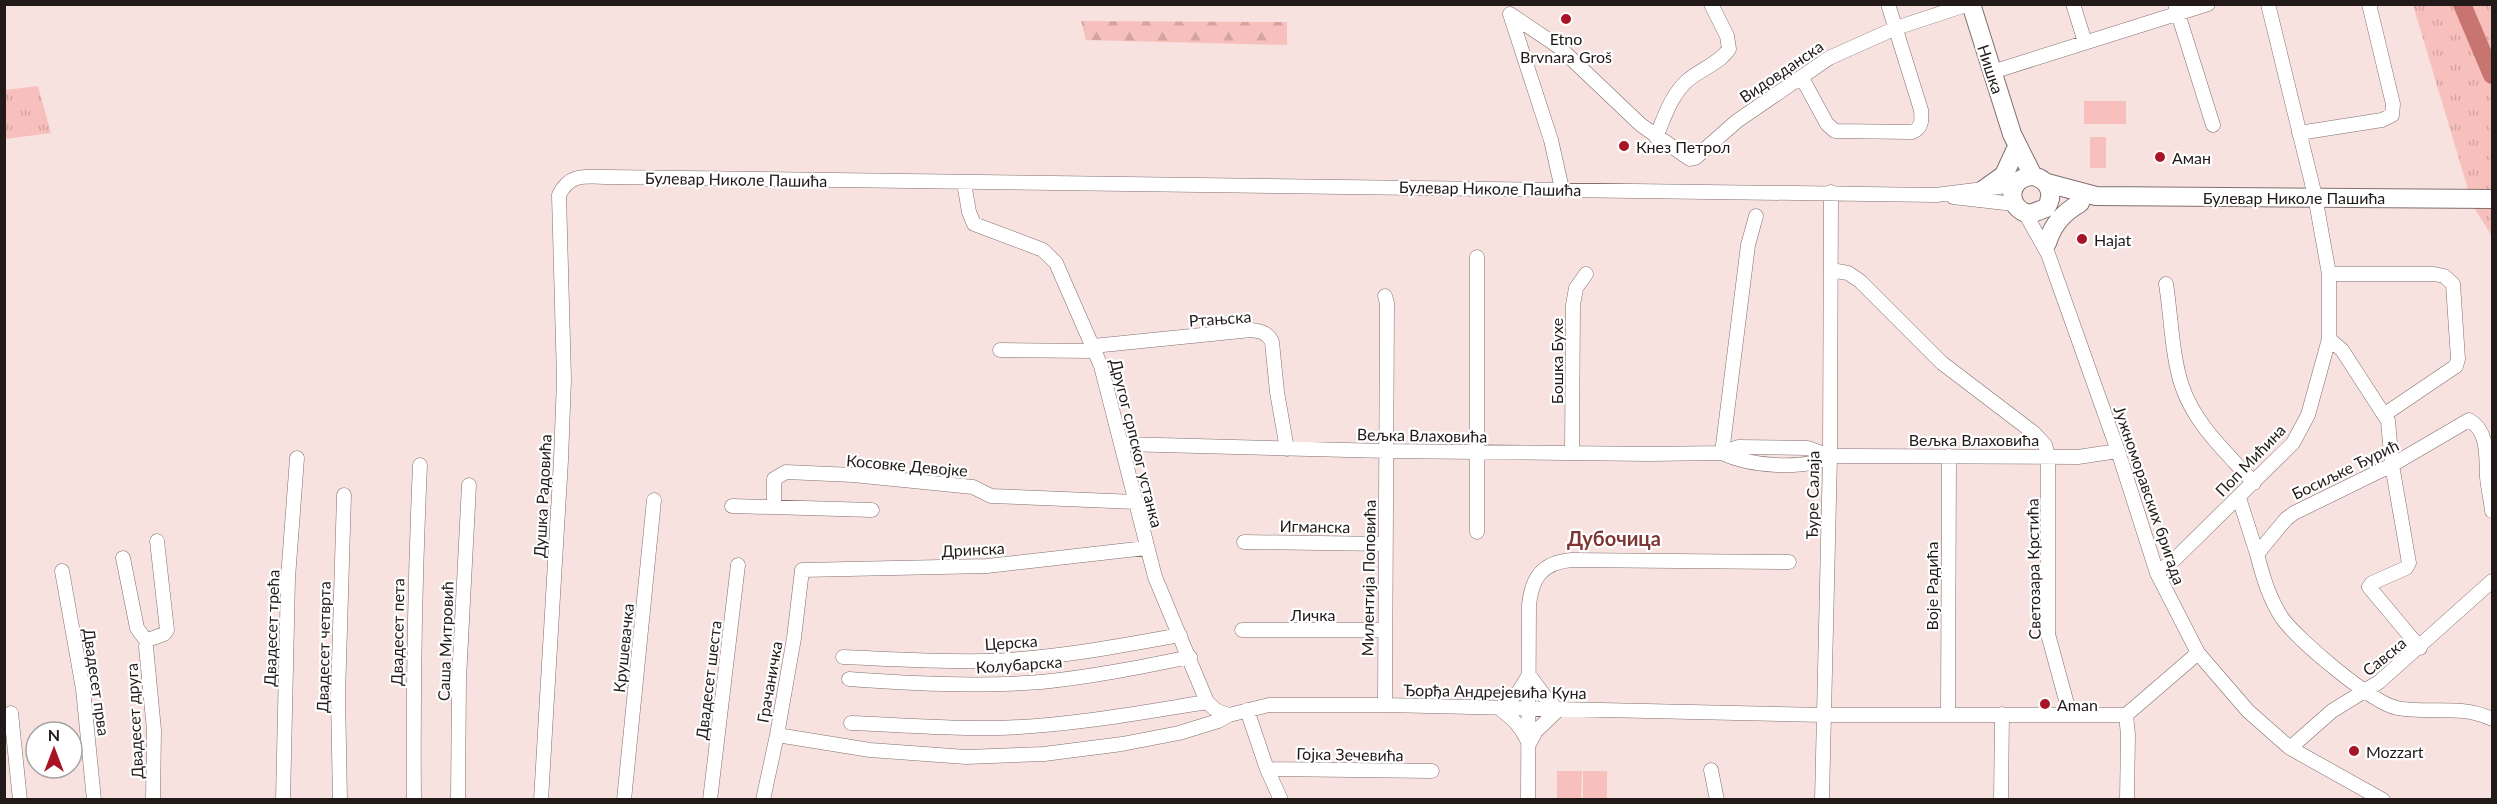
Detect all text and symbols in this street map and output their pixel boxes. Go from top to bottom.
marker: Etno Brvnara Groš [1559,12,1573,26]
place label: Etno Brvnara Groš [1520,29,1612,66]
street label: Видовданска [1736,36,1826,106]
street label: Нишка [1974,42,2008,96]
place label: Кнез Петрол [1636,137,1730,156]
marker: Кнез Петрол [1617,139,1631,153]
place label: Аман [2172,148,2211,167]
marker: Аман [2153,150,2167,164]
street label: Булевар Николе Пашића [645,168,827,190]
street label: Булевар Николе Пашића [1399,177,1581,199]
street label: Булевар Николе Пашића [2203,188,2385,207]
place label: Hajat [2094,230,2132,249]
marker: Hajat [2075,232,2089,246]
street label: Ртањска [1188,306,1252,330]
street label: Бошка Бухе [1547,318,1566,404]
street label: Другог српског устанка [1107,357,1167,529]
street label: Јужноморавских бригада [2110,403,2190,587]
street label: Поп Мићина [2211,420,2289,500]
street label: Вељка Влаховића [1357,424,1487,446]
street label: Вељка Влаховића [1909,430,2039,449]
street label: Душка Радовића [529,434,555,558]
street label: Босиљке Ђурић [2289,435,2401,503]
street label: Косовке Девојке [845,450,969,480]
street label: Ђуре Салаја [1802,450,1822,540]
street label: Светозара Крстића [2022,498,2044,640]
street label: Милентија Поповића [1357,500,1379,656]
street label: Игманска [1279,516,1351,536]
district label: Дубочица [1567,526,1661,550]
street label: Дринска [941,538,1005,560]
street label: Воје Радића [1922,542,1941,630]
street label: Двадесет трећа [259,569,283,687]
street label: Двадесет пета [387,578,407,686]
street label: Двадесет четврта [312,581,334,713]
street label: Саша Митровић [433,581,457,701]
street label: Крушевачка [609,602,637,694]
street label: Личка [1289,605,1336,624]
street label: Двадесет шеста [691,619,725,741]
street label: Двадесет прва [80,627,114,737]
street label: Церска [984,631,1038,653]
street label: Савска [2358,633,2410,679]
street label: Грачаничка [752,640,786,724]
street label: Колубарска [975,651,1063,677]
street label: Двадесет друга [121,663,147,779]
street label: Ђорђа Андрејевића Куна [1403,680,1587,702]
place label: Aman [2057,695,2098,714]
marker: Aman [2038,697,2052,711]
north arrow [24,720,84,780]
text: N [48,725,60,744]
place label: Mozzart [2366,742,2424,761]
street label: Гојка Зечевића [1296,744,1404,764]
marker: Mozzart [2347,744,2361,758]

